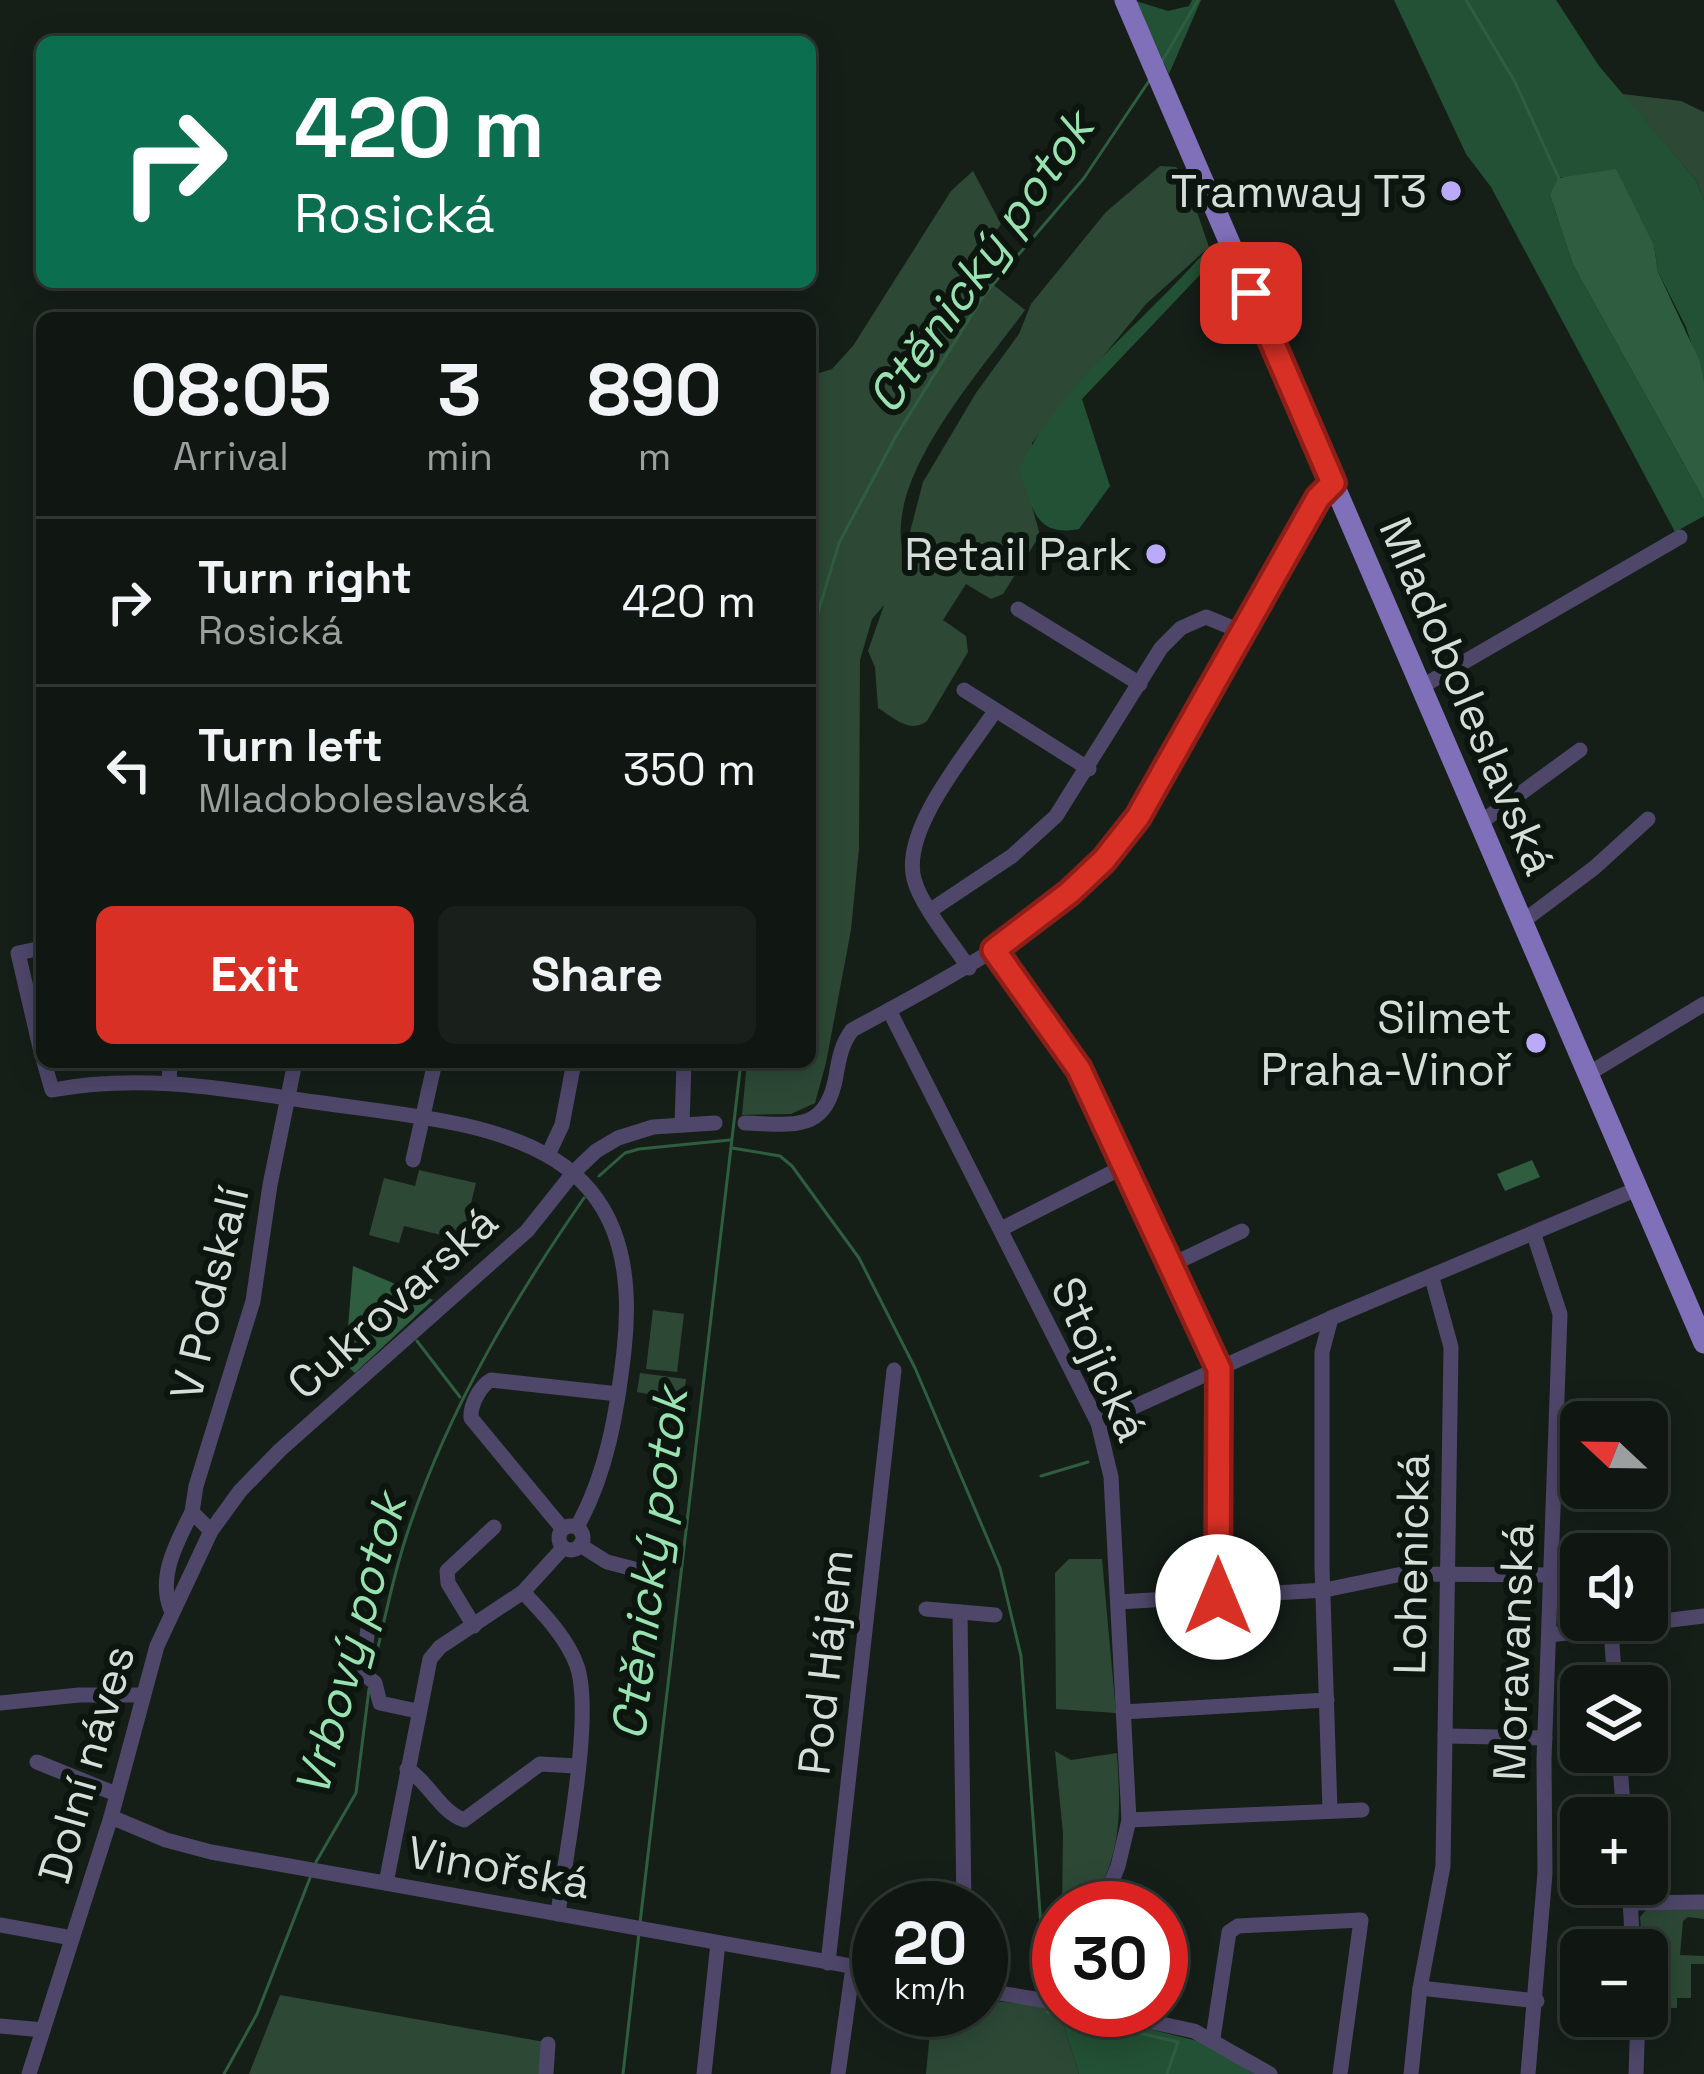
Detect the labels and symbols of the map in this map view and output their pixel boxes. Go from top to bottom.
water label: Ctěnický potok [854,95,1110,425]
place label: Tramway T3 [1171,163,1427,220]
marker: Tramway T3 [1438,178,1464,204]
pin [1200,242,1302,344]
street label: Mladoboleslavská [1367,509,1569,884]
place label: Retail Park [904,526,1132,583]
marker: Retail Park [1143,541,1169,567]
place label: Silmet Praha-Vinoř [1260,989,1513,1098]
marker: Silmet Praha-Vinoř [1523,1030,1549,1056]
street label: V Podskalí [157,1181,262,1405]
street label: Cukrovarská [276,1193,509,1412]
street label: Stojická [1038,1268,1161,1450]
water label: Ctěnický potok [598,1379,702,1744]
north arrow [1560,1401,1668,1509]
street label: Lohenická [1381,1453,1442,1675]
water label: Vrbový potok [281,1482,422,1803]
street label: Moravanská [1481,1522,1546,1782]
position arrow [1155,1534,1281,1660]
street label: Pod Hájem [785,1546,866,1778]
street label: Dolní náves [25,1639,148,1890]
street label: Vinořská [403,1823,595,1912]
speed limit sign: 30 [1032,1881,1188,2037]

